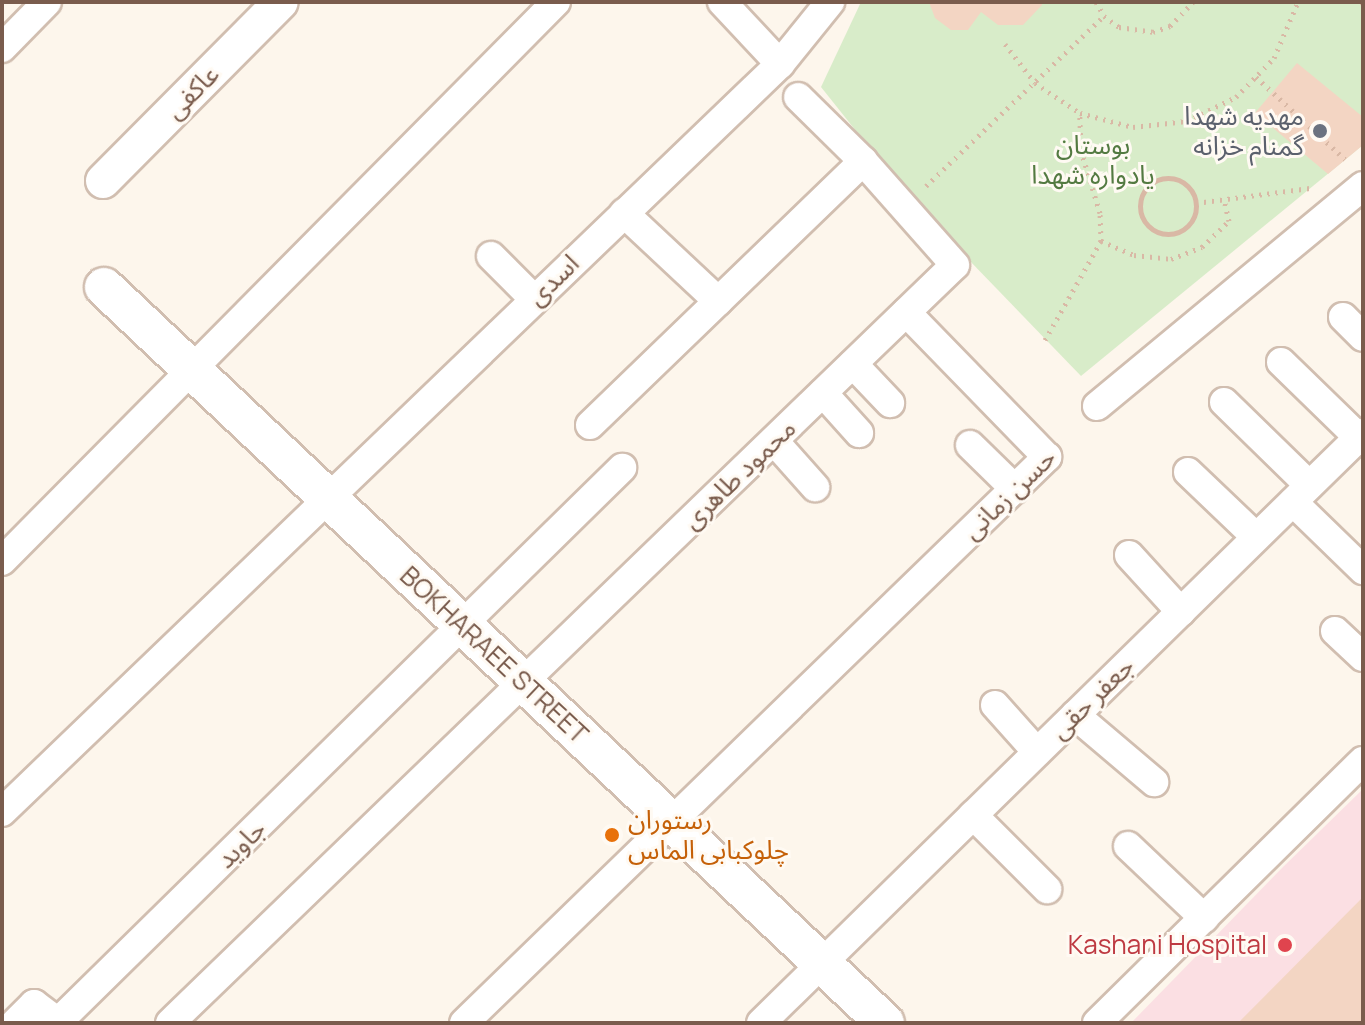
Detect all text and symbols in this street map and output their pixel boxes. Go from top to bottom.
street label: عاکفی [159,59,225,125]
place label: مهدیه شهدا گمنام خزانه [1184,100,1304,162]
marker: مهدیه شهدا گمنام خزانه [1311,122,1329,140]
park label: بوستان یادواره شهدا [1031,129,1155,190]
street label: اسدی [521,248,585,312]
street label: محمود طاهری [676,412,802,536]
street label: حسن زمانی [956,442,1062,546]
street label: BOKHARAEE STREET [394,560,594,750]
street label: جعفر حقی [1044,650,1140,746]
place label: رستوران چلوکبابی الماس [628,804,789,866]
street label: جاوید [210,813,272,875]
marker: رستوران چلوکبابی الماس [603,826,621,844]
place label: Kashani Hospital [1068,929,1267,961]
marker: Kashani Hospital [1274,934,1296,956]

